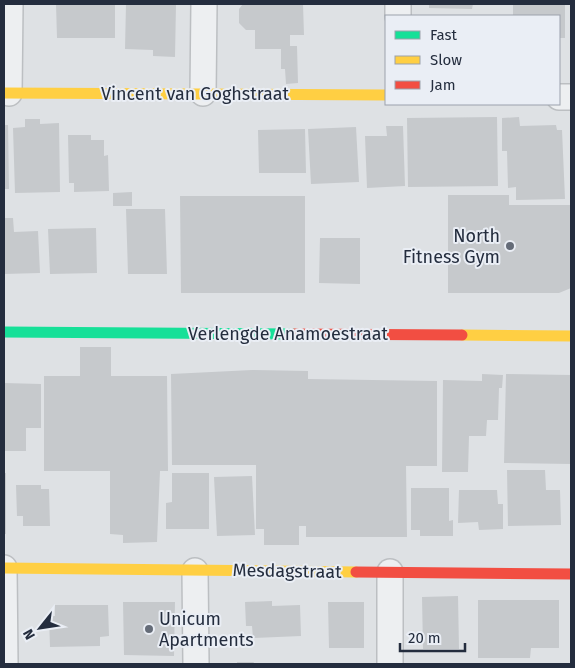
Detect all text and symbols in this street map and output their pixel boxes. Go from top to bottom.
legend [385,15,560,105]
text: Fast [430,26,457,44]
text: Slow [430,51,462,69]
text: Jam [430,76,456,94]
street label: Vincent van Goghstraat [101,83,290,105]
place label: North Fitness Gym [403,225,500,268]
marker: North Fitness Gym [504,240,516,252]
street label: Verlengde Anamoestraat [188,323,388,345]
street label: Mesdagstraat [232,559,342,583]
north arrow [15,603,65,653]
place label: Unicum Apartments [159,608,254,651]
scale bar [400,620,465,652]
marker: Unicum Apartments [143,623,155,635]
text: N [19,626,39,643]
text: 20 m [408,629,441,647]

